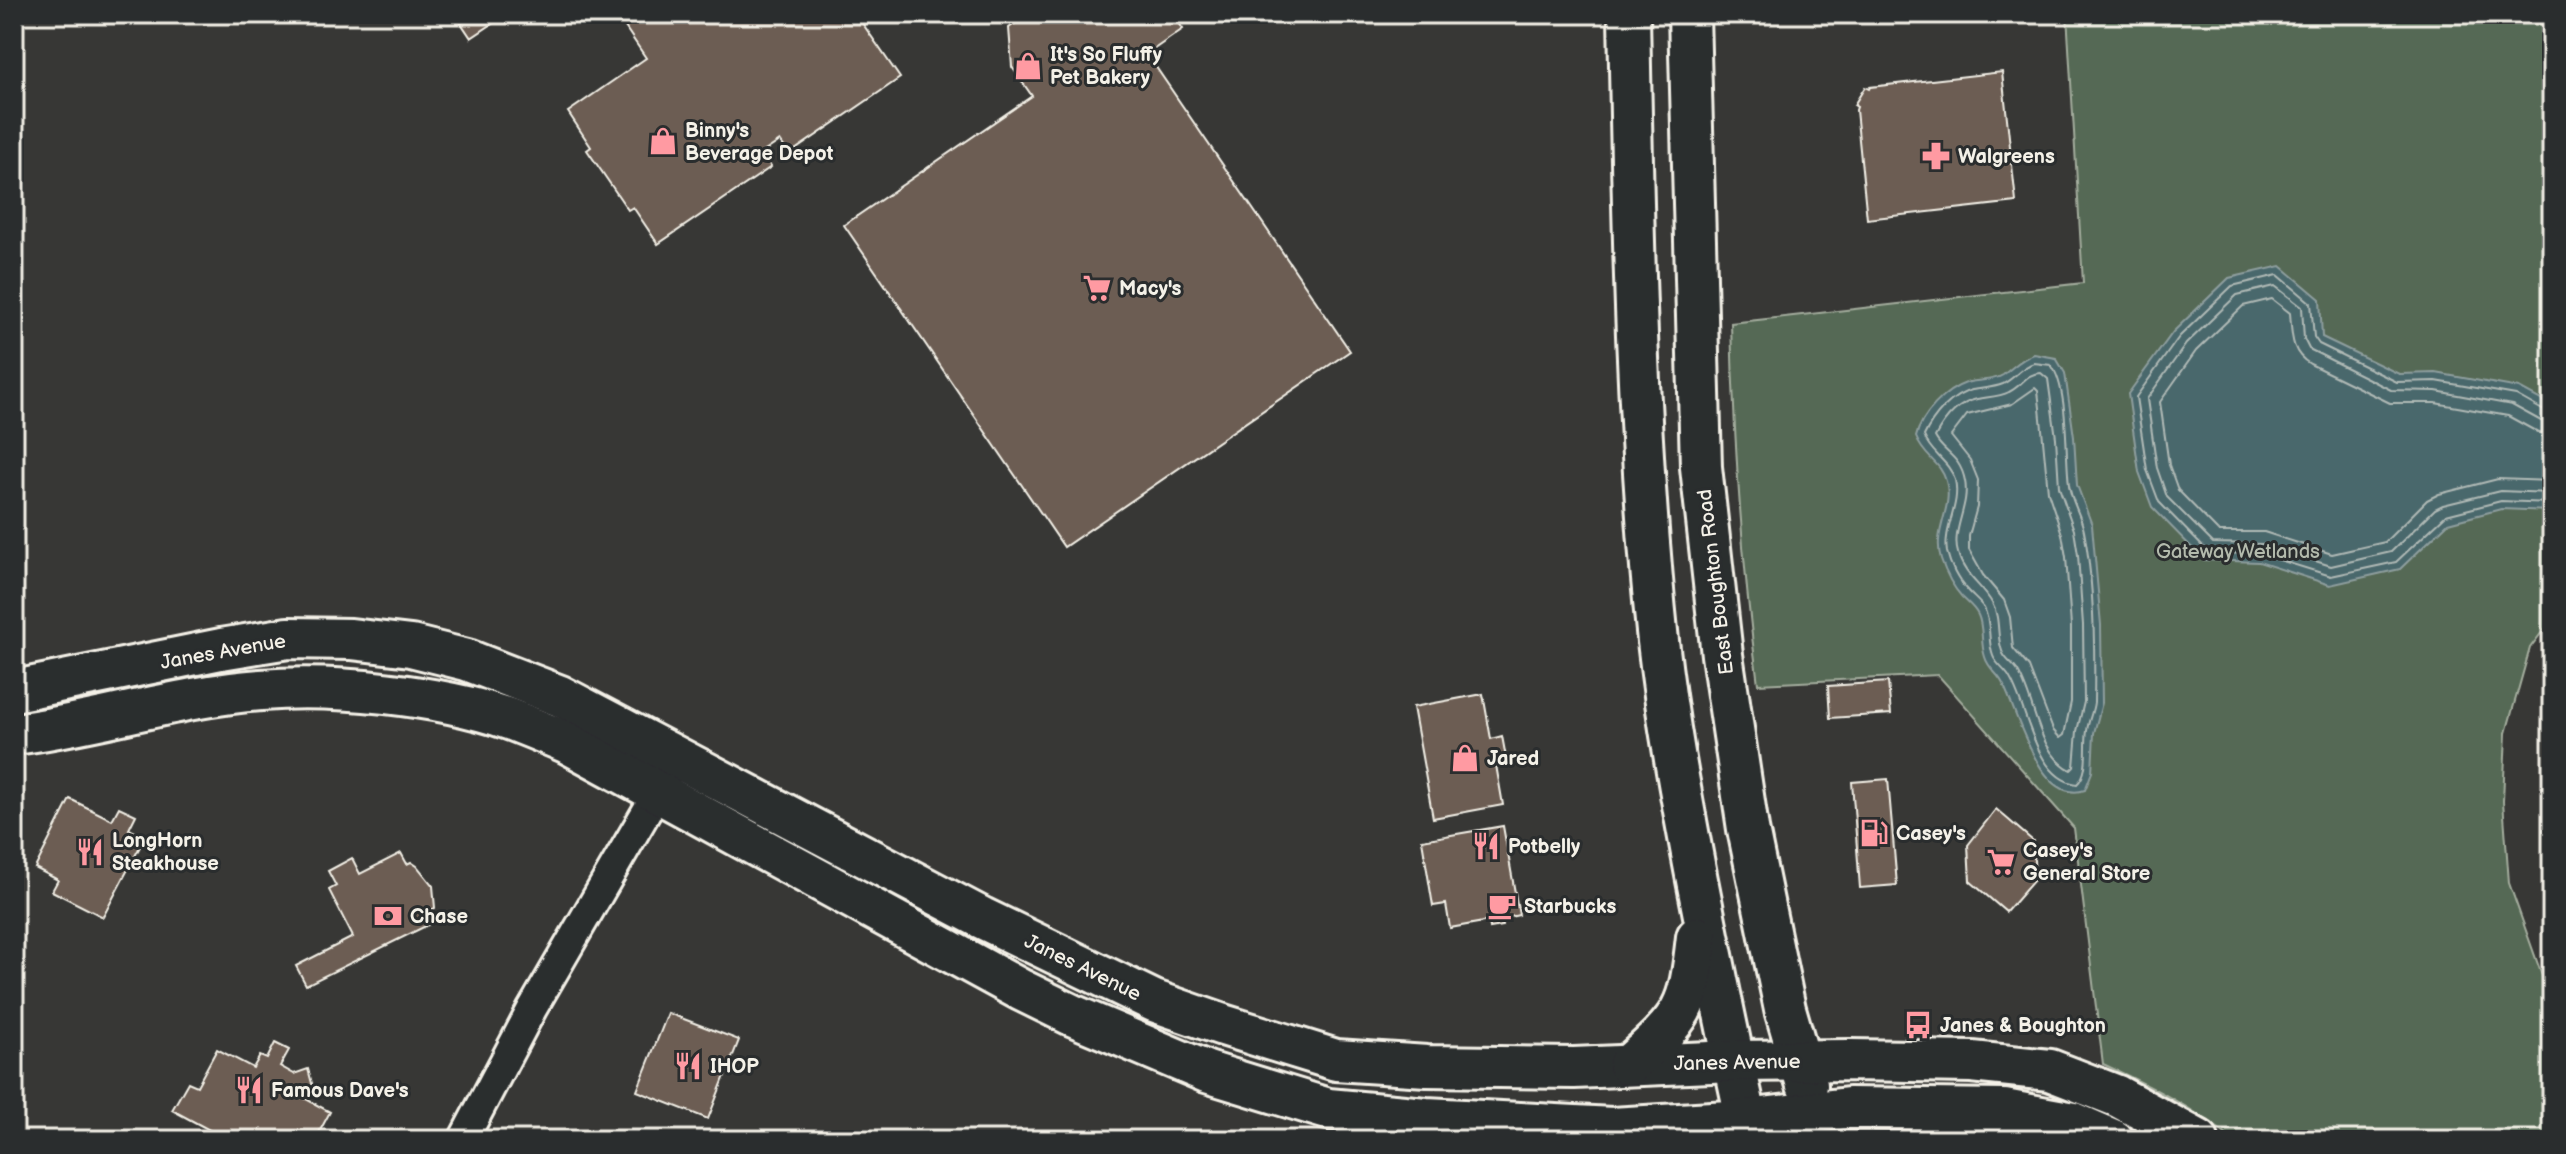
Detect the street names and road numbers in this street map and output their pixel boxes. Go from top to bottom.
street label: East Boughton Road [1693,488,1739,676]
street label: Janes Avenue [159,629,288,675]
street label: Janes Avenue [1020,929,1145,1007]
street label: Janes Avenue [1673,1050,1801,1076]

